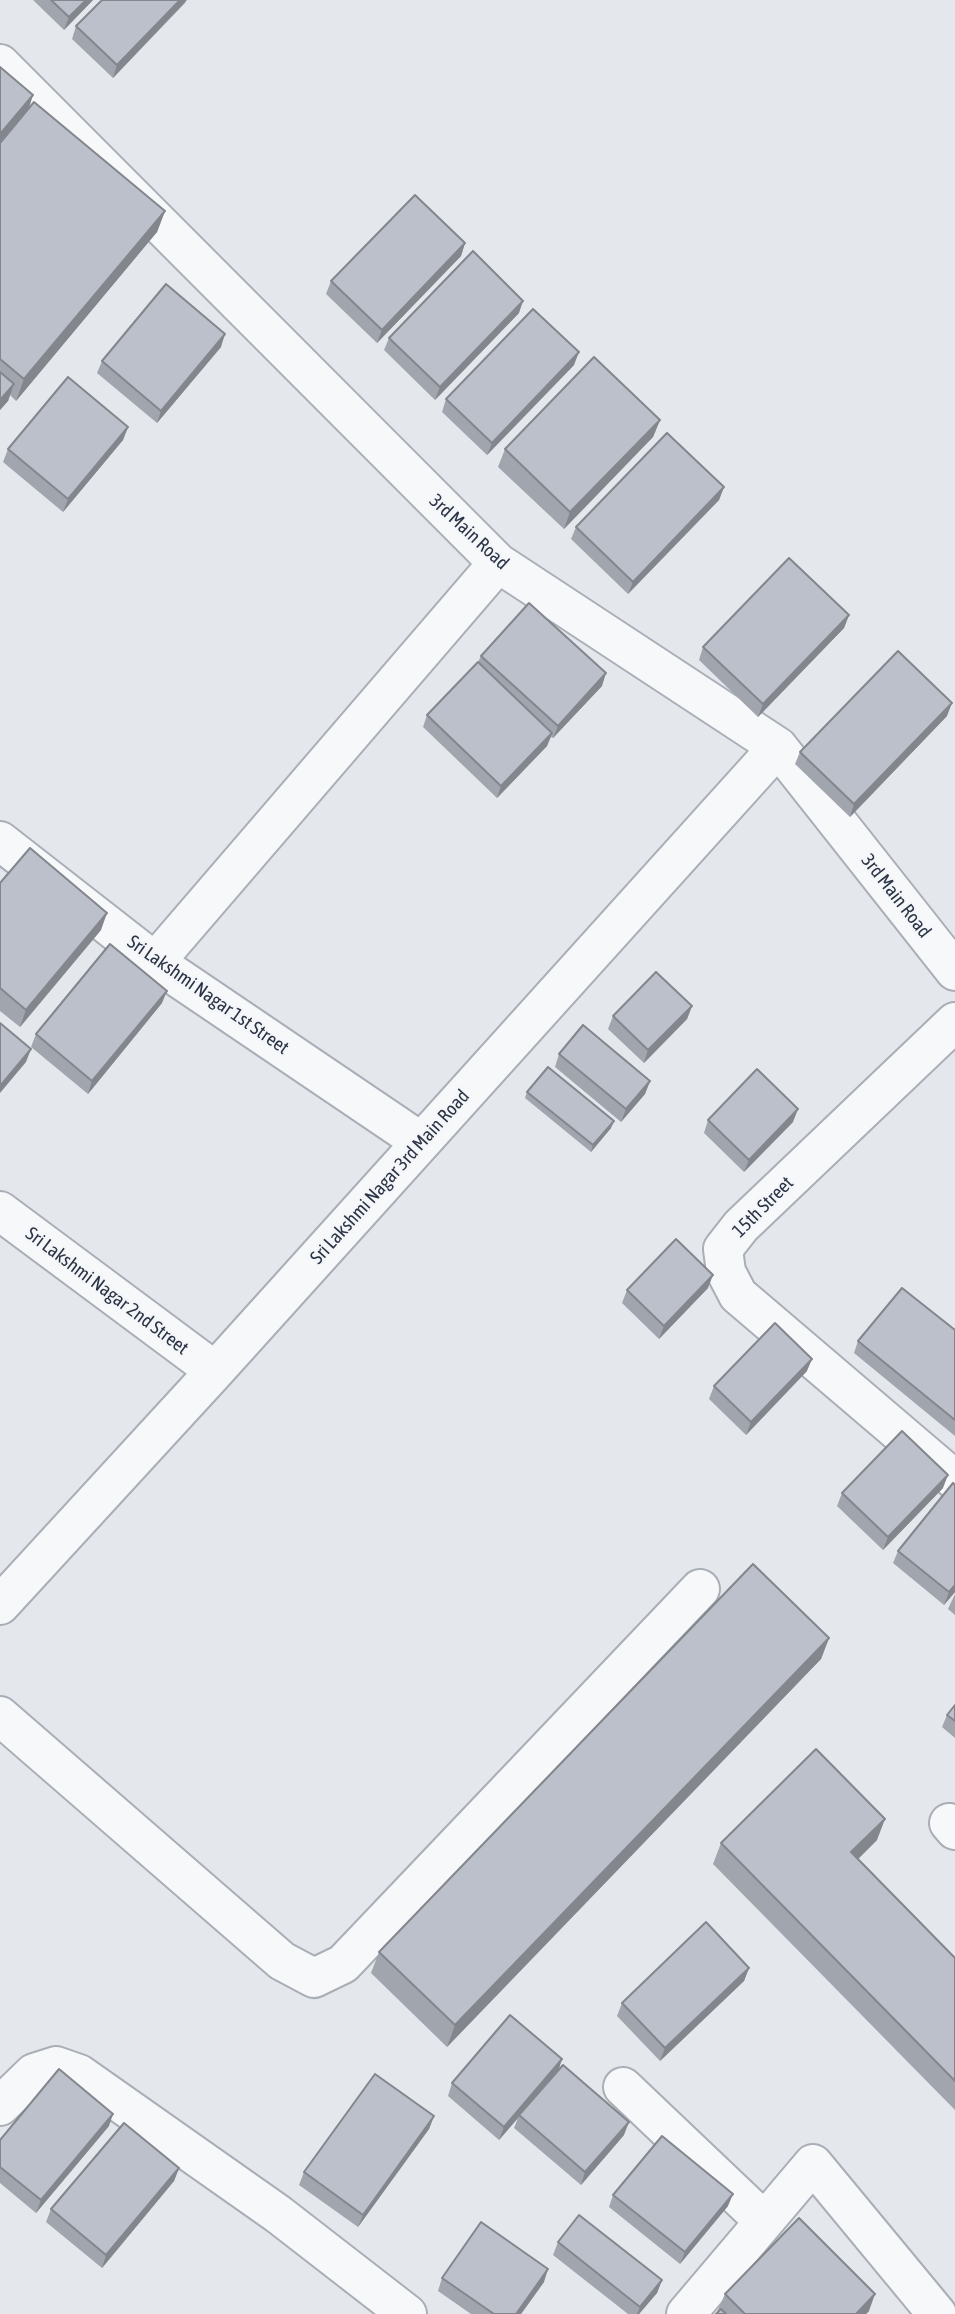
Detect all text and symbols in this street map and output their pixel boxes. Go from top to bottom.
street label: 3rd Main Road [425,490,513,574]
street label: 3rd Main Road [856,850,936,942]
street label: Sri Lakshmi Nagar 1st Street [123,931,293,1059]
street label: Sri Lakshmi Nagar 3rd Main Road [306,1085,474,1269]
street label: 15th Street [728,1172,798,1242]
street label: Sri Lakshmi Nagar 2nd Street [21,1222,193,1360]

